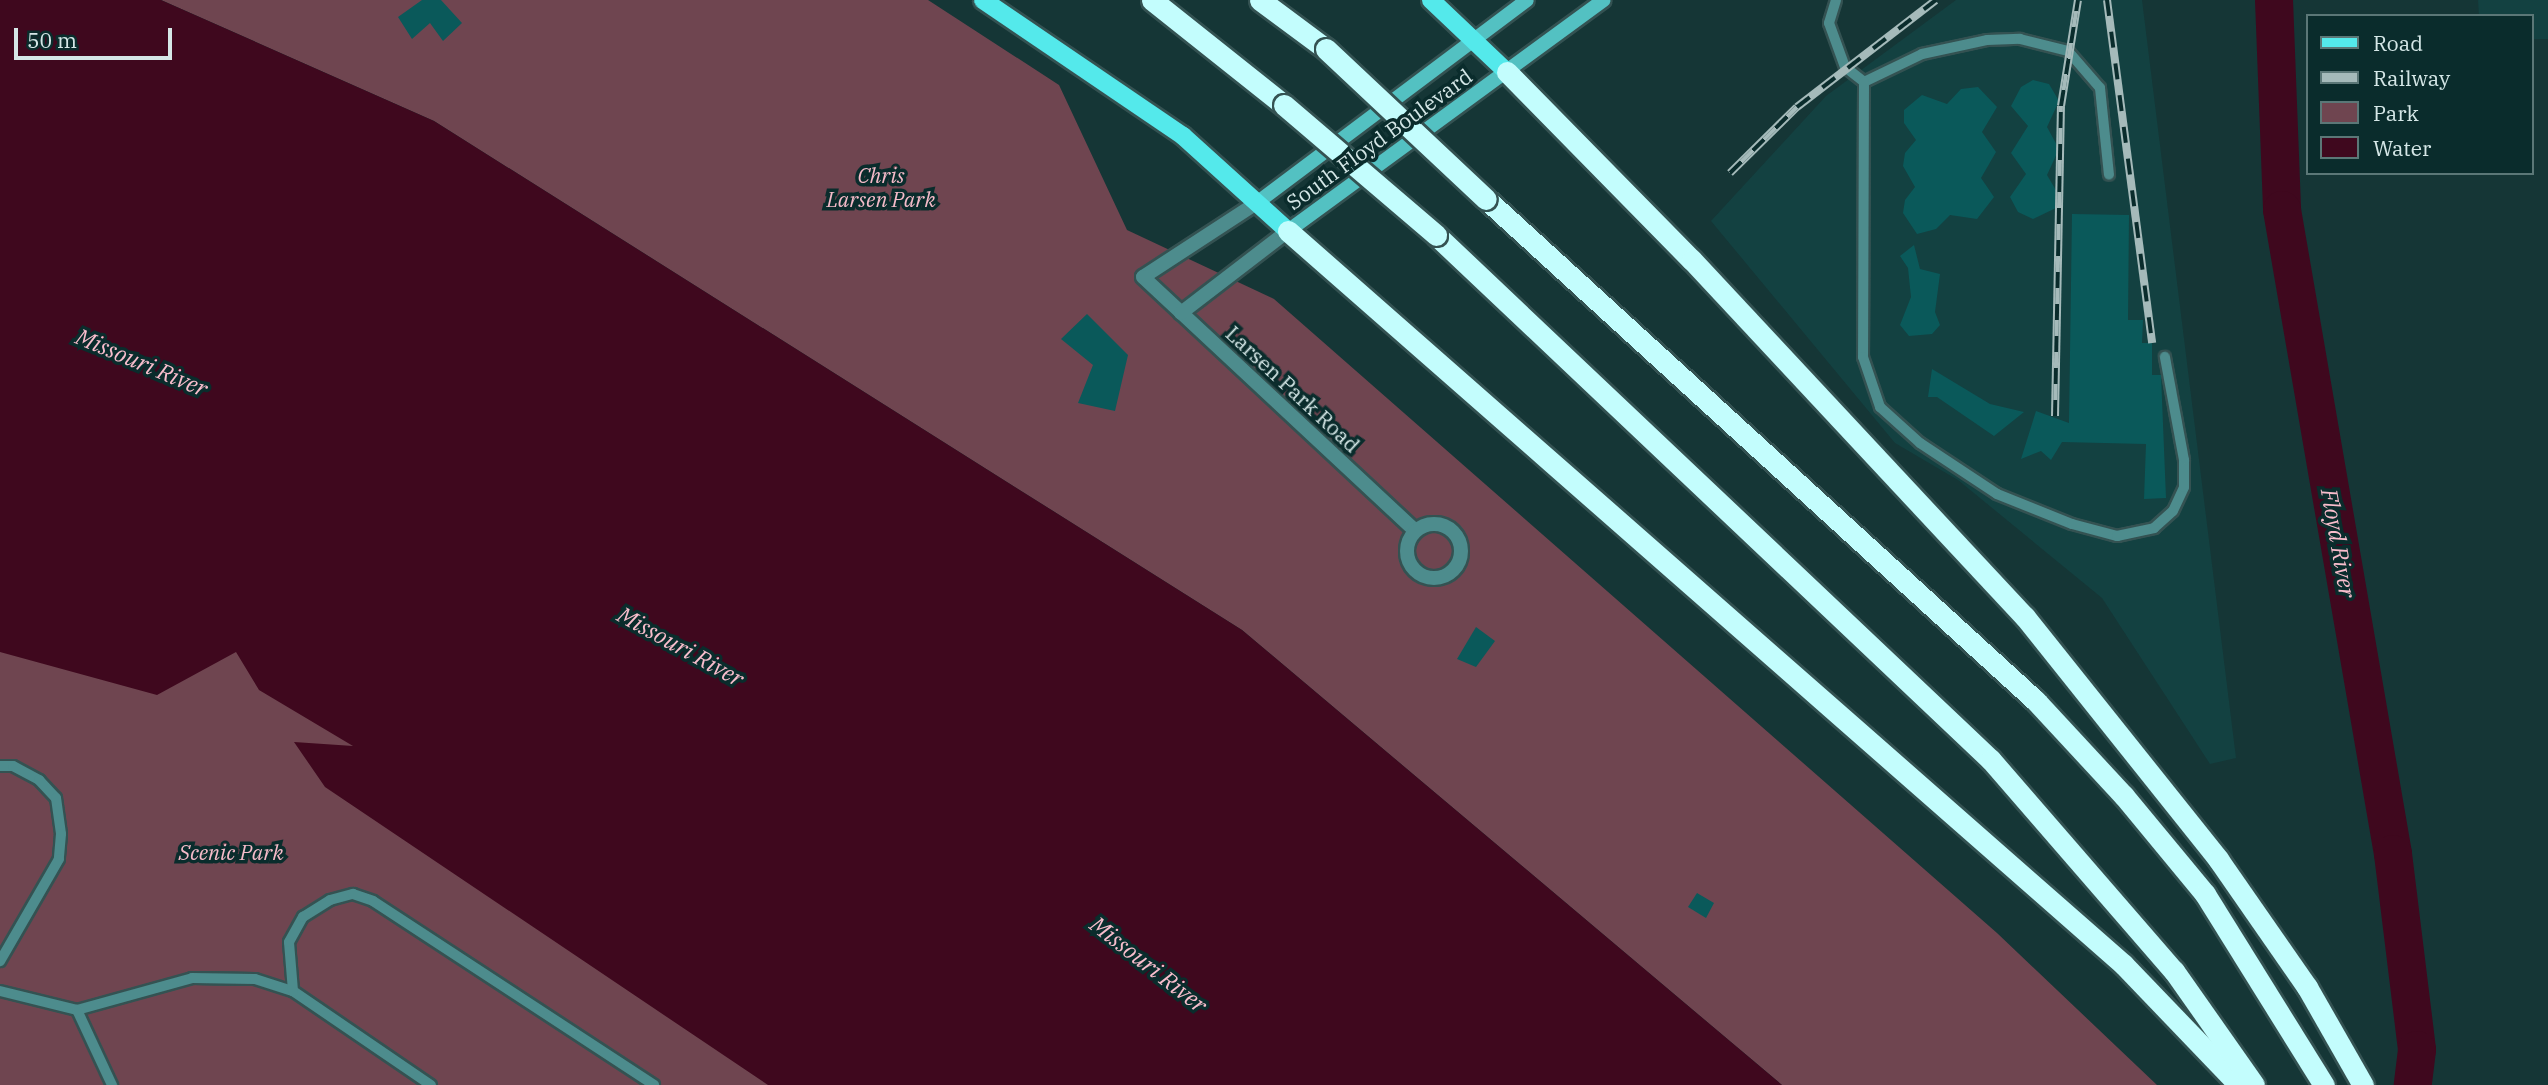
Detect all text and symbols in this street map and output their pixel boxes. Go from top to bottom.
scale bar [18,14,175,58]
legend [2306,14,2534,175]
text: 50 m [27,26,77,54]
text: Road [2373,29,2423,57]
street label: South Floyd Boulevard [1281,63,1477,215]
text: Railway [2373,64,2450,92]
text: Park [2373,99,2419,127]
text: Water [2373,134,2431,162]
park label: Chris Larsen Park [826,162,936,212]
street label: Larsen Park Road [1221,321,1365,457]
water label: Missouri River [72,322,212,402]
water label: Floyd River [2316,486,2362,600]
water label: Missouri River [613,600,749,692]
park label: Scenic Park [178,839,284,865]
water label: Missouri River [1085,910,1213,1018]

